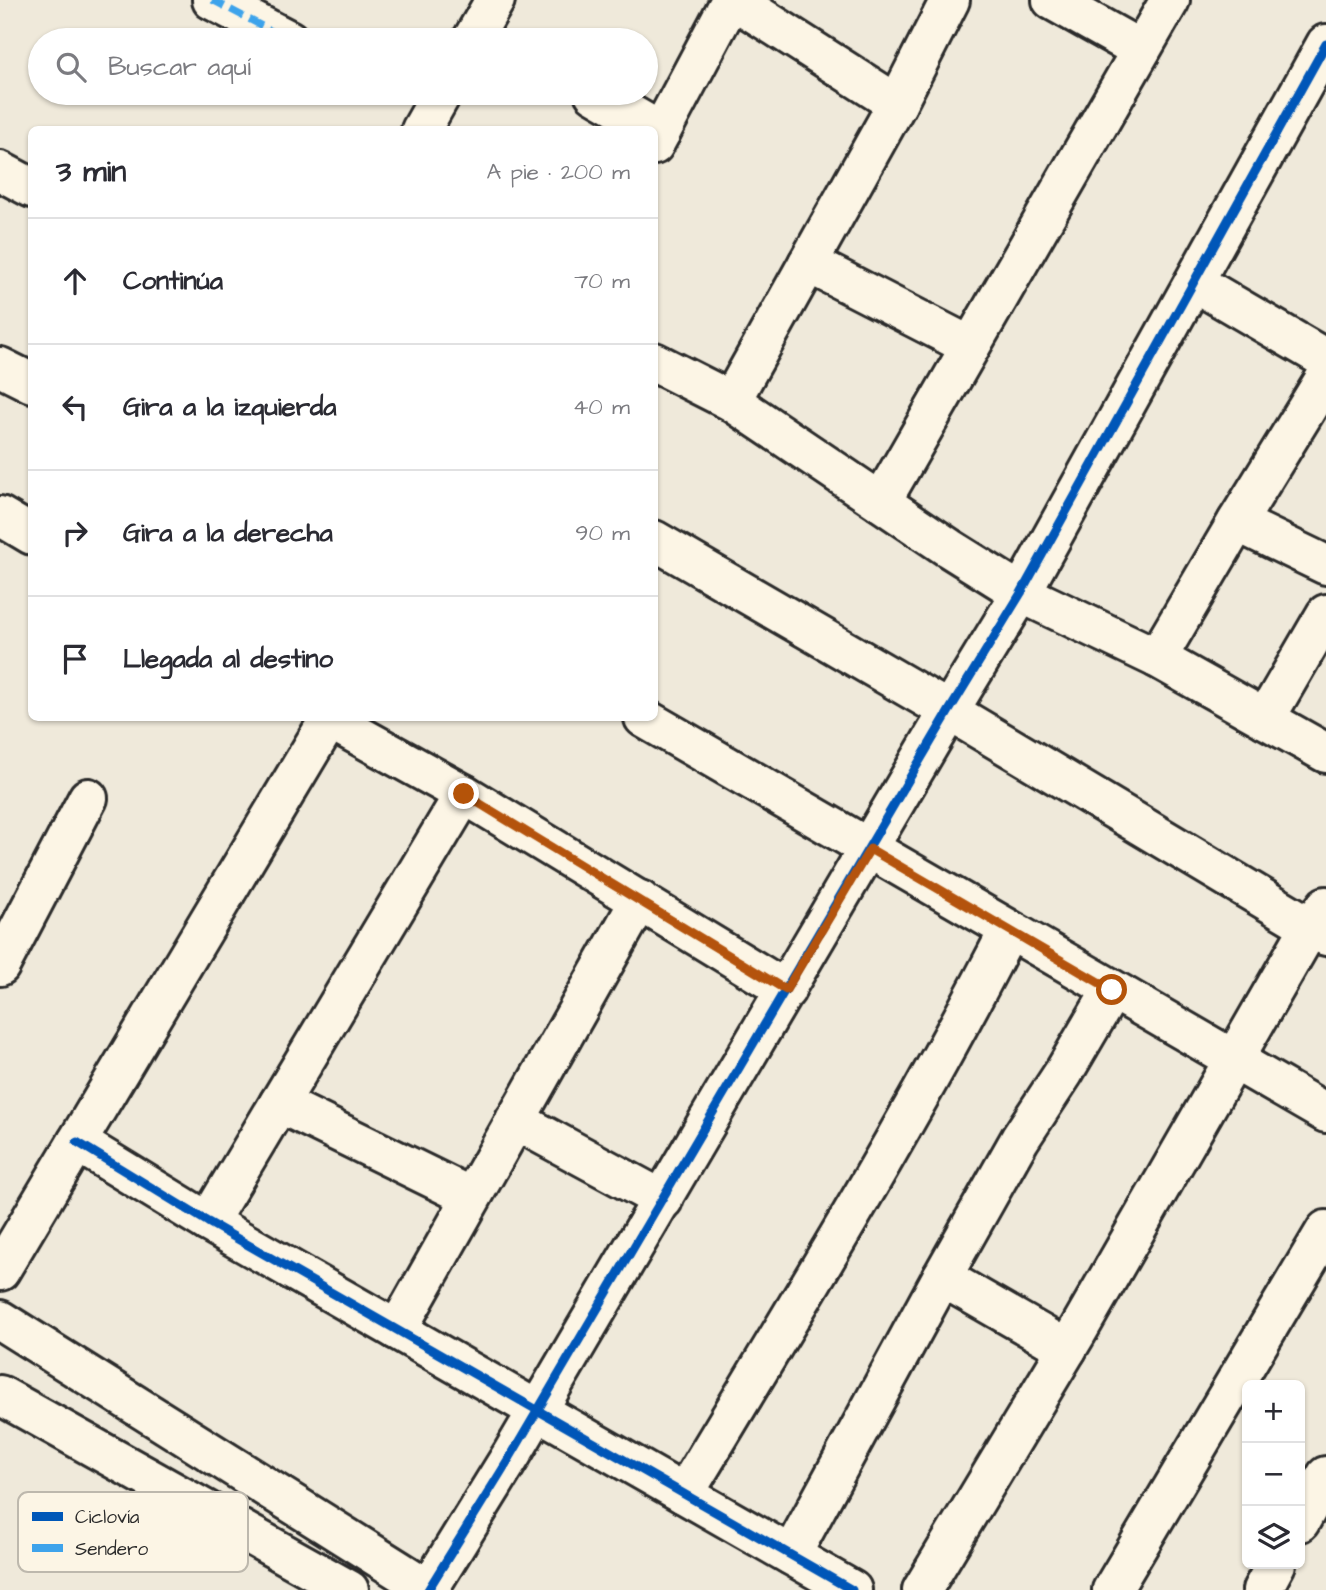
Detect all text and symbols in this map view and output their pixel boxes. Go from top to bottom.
search box [28,28,658,105]
icon: search [52,48,90,86]
text: Buscar aquí [108,49,251,85]
text: 3 min [56,151,126,193]
text: A pie · 200 m [486,156,630,188]
icon: ahead [56,262,94,300]
text: Continúa [123,263,223,299]
text: 70 m [574,265,630,297]
icon: left [56,388,94,426]
text: Gira a la izquierda [123,389,337,425]
text: 40 m [573,391,630,423]
icon: right [56,514,94,552]
text: Gira a la derecha [123,515,333,551]
text: 90 m [575,517,630,549]
icon: arrive [56,640,94,678]
text: Llegada al destino [123,641,333,677]
route end [448,778,479,809]
route start [1096,974,1127,1005]
map controls [1242,1380,1305,1569]
button: + [1242,1380,1305,1443]
button: − [1242,1443,1305,1506]
legend [18,1492,248,1572]
text: Ciclovía [75,1504,140,1531]
button: layers [1242,1506,1305,1569]
text: Sendero [75,1536,148,1563]

